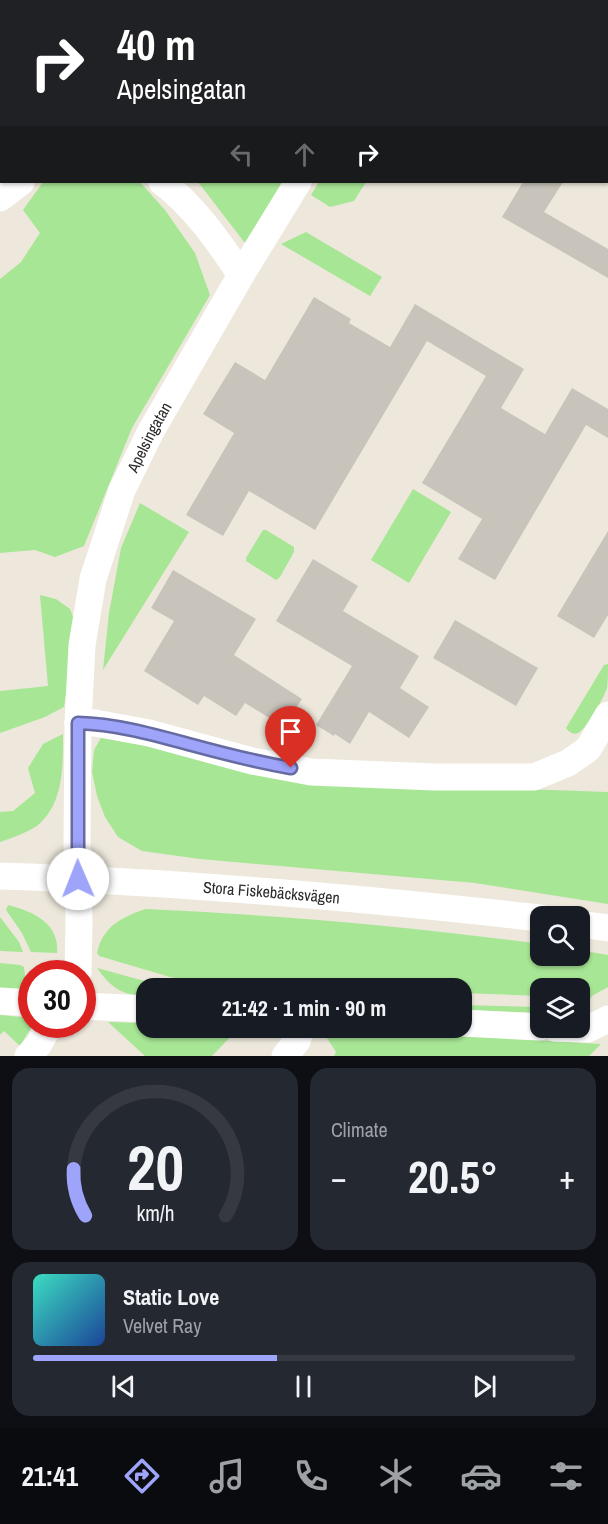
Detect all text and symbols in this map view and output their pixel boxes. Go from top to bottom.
text: 40 m [117,17,196,73]
icon: right [18,24,96,102]
text: Apelsingatan [117,71,246,107]
icon: left [225,138,258,171]
icon: ahead [288,138,321,171]
icon: right [351,138,384,171]
street label: Apelsingatan [121,398,176,477]
pin [265,706,316,768]
icon: arrive [274,715,307,748]
position arrow [46,847,110,911]
street label: Stora Fiskebäcksvägen [202,876,341,909]
map controls [530,906,590,1038]
button: search [530,906,590,966]
speed limit sign: 30 [18,960,96,1038]
button: layers [530,978,590,1038]
text: 21:42 · 1 min · 90 m [222,993,386,1023]
text: Climate [331,1116,388,1143]
text: 20 [127,1125,183,1209]
text: 20.5° [408,1146,498,1207]
text: − [331,1155,347,1199]
text: + [559,1155,575,1199]
text: km/h [136,1199,174,1228]
text: Static Love [123,1282,219,1312]
text: Velvet Ray [123,1312,201,1339]
icon: previous [107,1370,140,1403]
icon: pause [287,1370,320,1403]
icon: next [468,1370,501,1403]
icon: directions [121,1455,163,1497]
icon: music [206,1455,248,1497]
icon: phone [290,1455,332,1497]
icon: climate [375,1455,417,1497]
icon: car [460,1455,502,1497]
icon: filters [545,1455,587,1497]
text: 21:41 [21,1458,78,1494]

